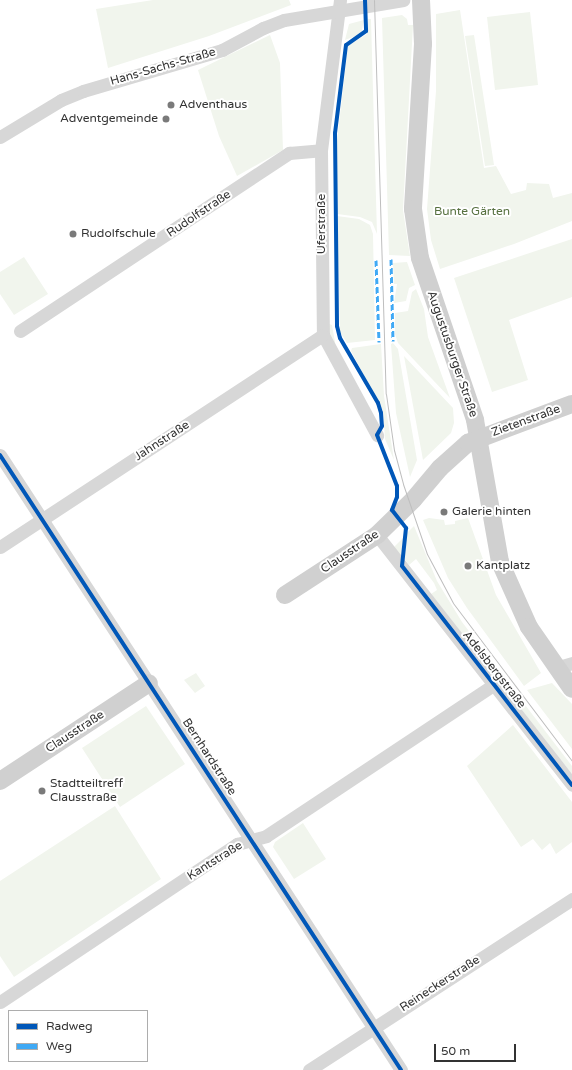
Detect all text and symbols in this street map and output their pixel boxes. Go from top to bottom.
street label: Hans-Sachs-Straße [109,45,217,89]
place label: Adventhaus [179,98,247,112]
marker: Adventhaus [166,100,176,110]
place label: Adventgemeinde [60,112,158,126]
marker: Adventgemeinde [161,114,171,124]
street label: Rudolfstraße [164,187,234,241]
street label: Uferstraße [315,194,329,254]
park label: Bunte Gärten [434,205,510,219]
place label: Rudolfschule [81,227,156,241]
marker: Rudolfschule [68,229,78,239]
street label: Augustusburger Straße [424,289,480,419]
street label: Zietenstraße [490,402,562,440]
street label: Jahnstraße [132,418,192,464]
place label: Galerie hinten [452,505,531,519]
marker: Galerie hinten [439,507,449,517]
street label: Clausstraße [318,527,382,577]
place label: Kantplatz [476,559,530,573]
marker: Kantplatz [463,561,473,571]
street label: Adelsbergstraße [459,629,529,711]
street label: Clausstraße [43,708,107,756]
street label: Bernhardstraße [179,716,239,798]
place label: Stadtteiltreff Clausstraße [50,777,123,805]
marker: Stadtteiltreff Clausstraße [37,786,47,796]
street label: Kantstraße [185,838,245,884]
street label: Reineckerstraße [397,953,483,1015]
legend [8,1010,148,1062]
text: Radweg [46,1019,93,1033]
scale bar [436,1036,518,1062]
text: Weg [46,1039,72,1053]
text: 50 m [441,1044,470,1058]

